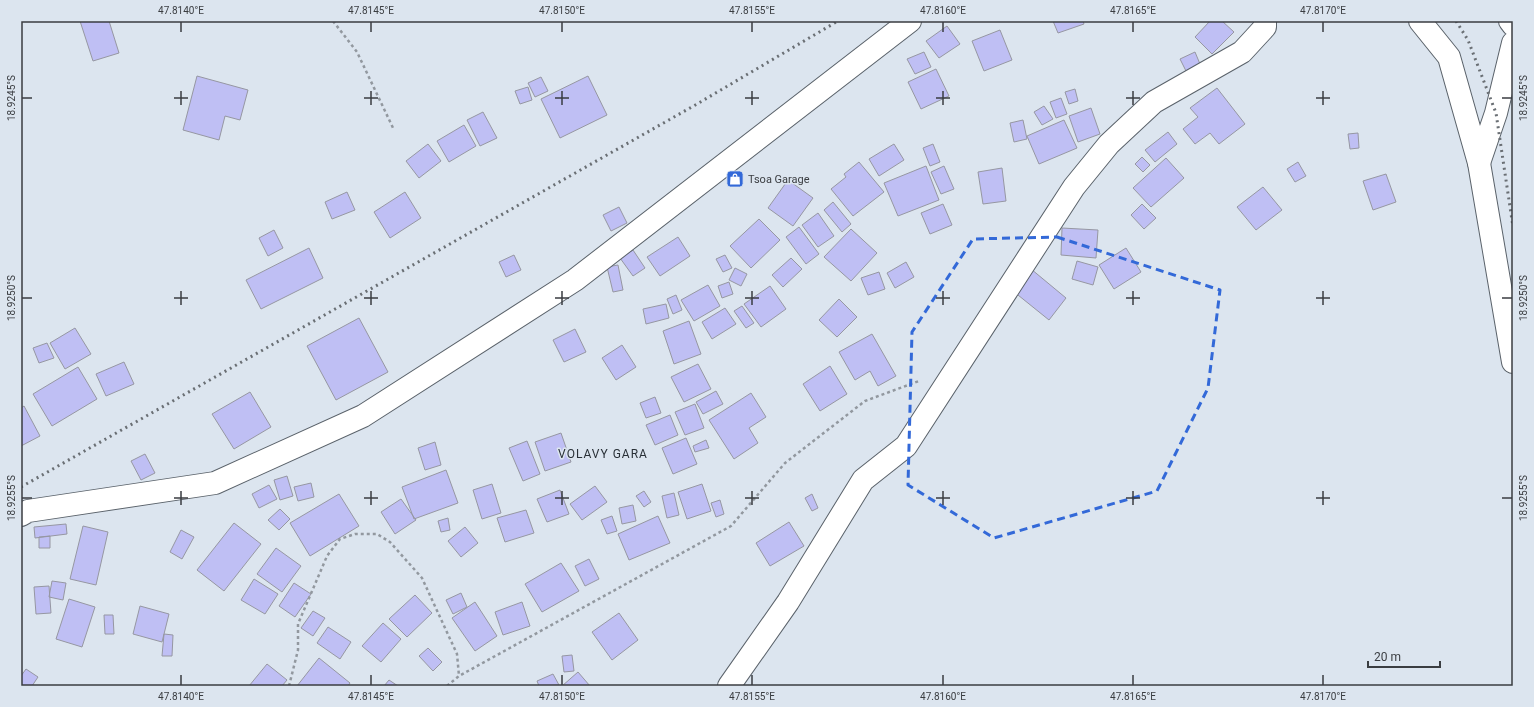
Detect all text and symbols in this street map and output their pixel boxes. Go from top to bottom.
text: 47.8140°E [158,5,204,16]
text: 47.8145°E [348,5,394,16]
text: 47.8150°E [539,5,585,16]
text: 47.8155°E [729,5,775,16]
text: 47.8160°E [920,5,966,16]
text: 47.8165°E [1110,5,1156,16]
text: 47.8170°E [1300,5,1346,16]
text: 18.9245°S [6,75,17,121]
text: 18.9245°S [1518,75,1529,121]
shop icon: Tsoa Garage [725,169,745,189]
place label: Tsoa Garage [748,173,810,186]
text: 18.9250°S [6,275,17,321]
text: 18.9250°S [1518,275,1529,321]
district label: VOLAVY GARA [558,447,648,461]
text: 18.9255°S [6,475,17,521]
text: 18.9255°S [1518,475,1529,521]
scale bar [1368,643,1440,669]
text: 20 m [1374,650,1401,664]
text: 47.8140°E [158,691,204,702]
text: 47.8145°E [348,691,394,702]
text: 47.8150°E [539,691,585,702]
text: 47.8155°E [729,691,775,702]
text: 47.8160°E [920,691,966,702]
text: 47.8165°E [1110,691,1156,702]
text: 47.8170°E [1300,691,1346,702]

